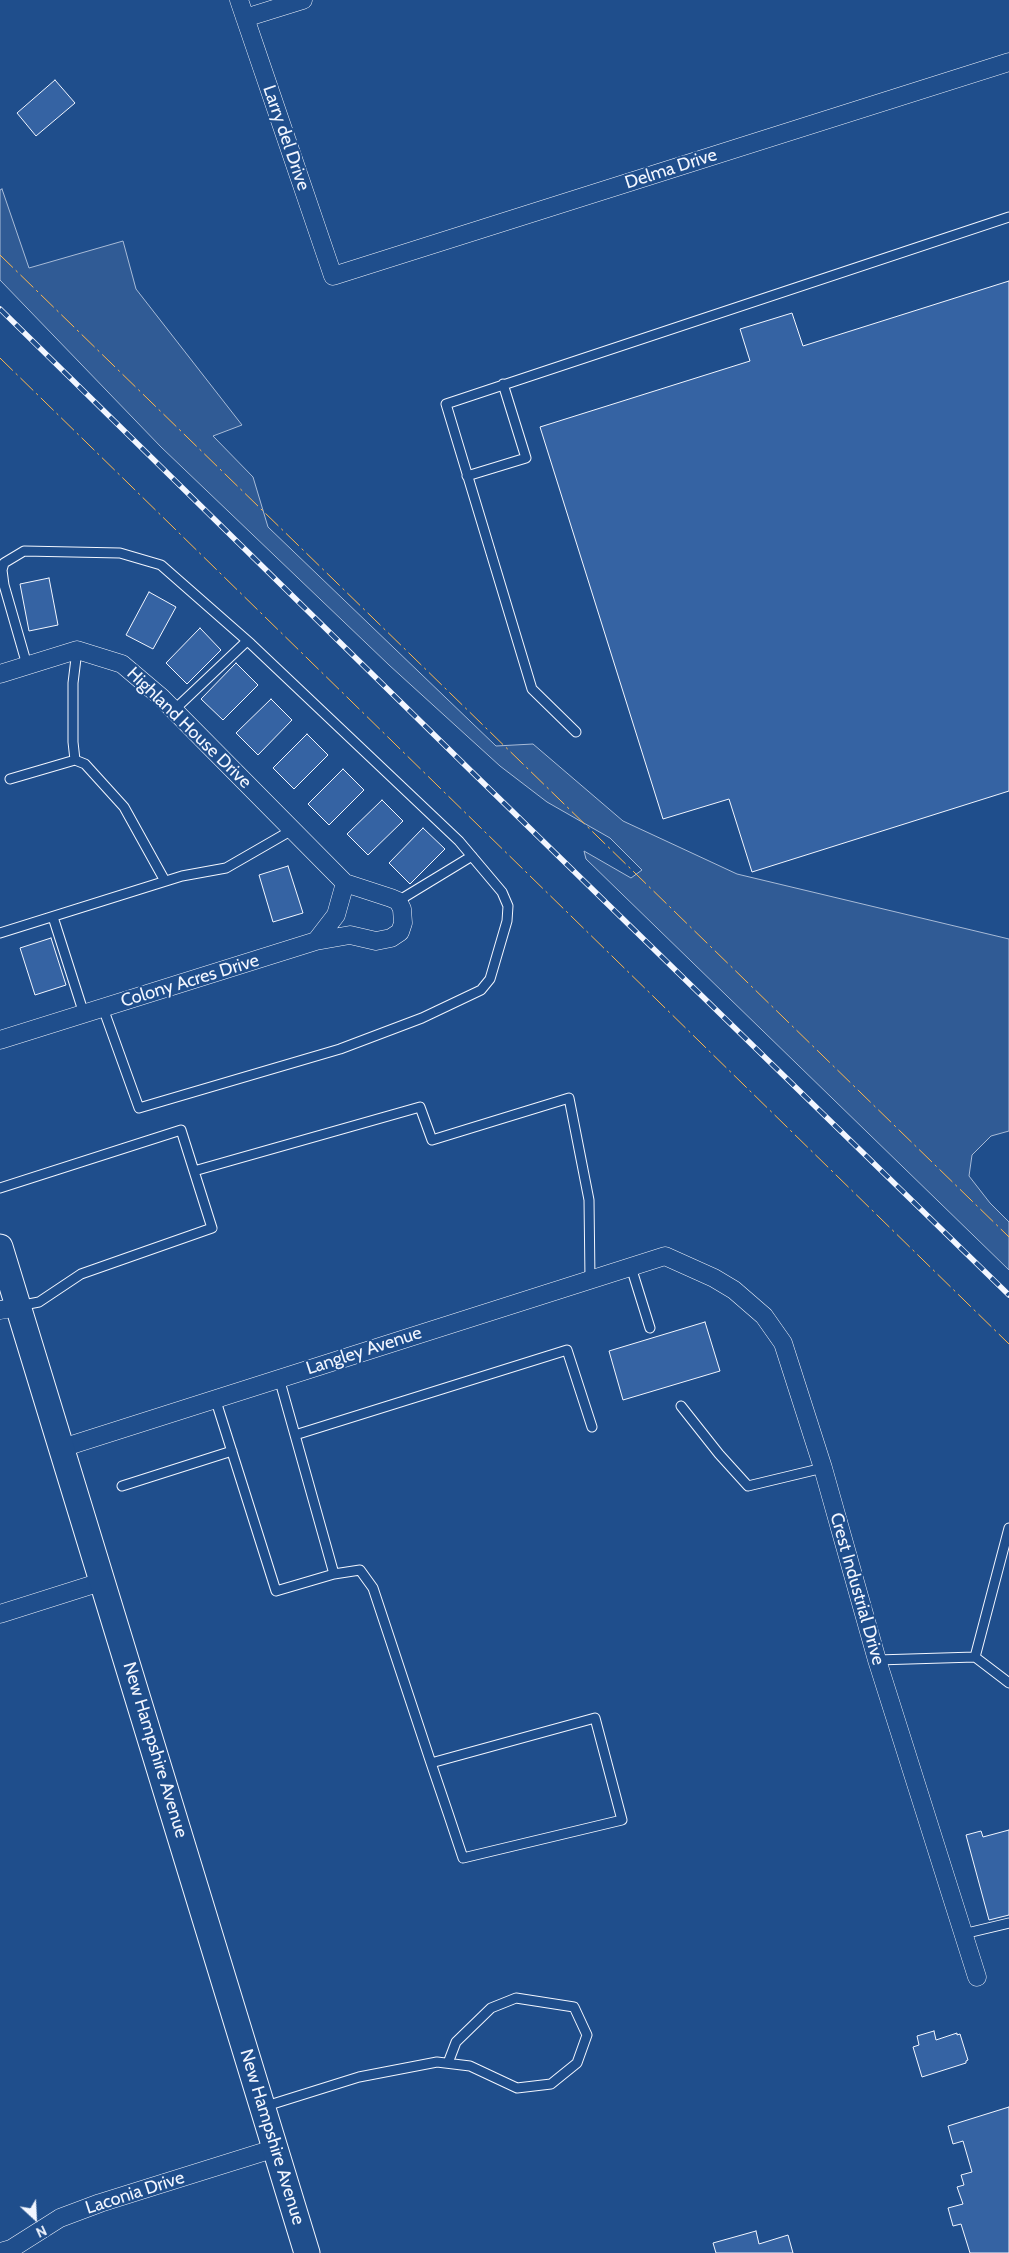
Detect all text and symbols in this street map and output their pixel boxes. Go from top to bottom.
street label: Larry del Drive [258,82,314,194]
street label: Delma Drive [622,144,720,194]
street label: Highland House Drive [122,663,256,793]
street label: Colony Acres Drive [118,950,262,1012]
street label: Langley Avenue [304,1322,424,1380]
street label: Crest Industrial Drive [825,1510,889,1668]
street label: New Hampshire Avenue [118,1660,192,1840]
street label: New Hampshire Avenue [235,2047,309,2227]
street label: Laconia Drive [83,2167,187,2219]
north arrow [10,2193,60,2243]
text: N [33,2221,50,2242]

